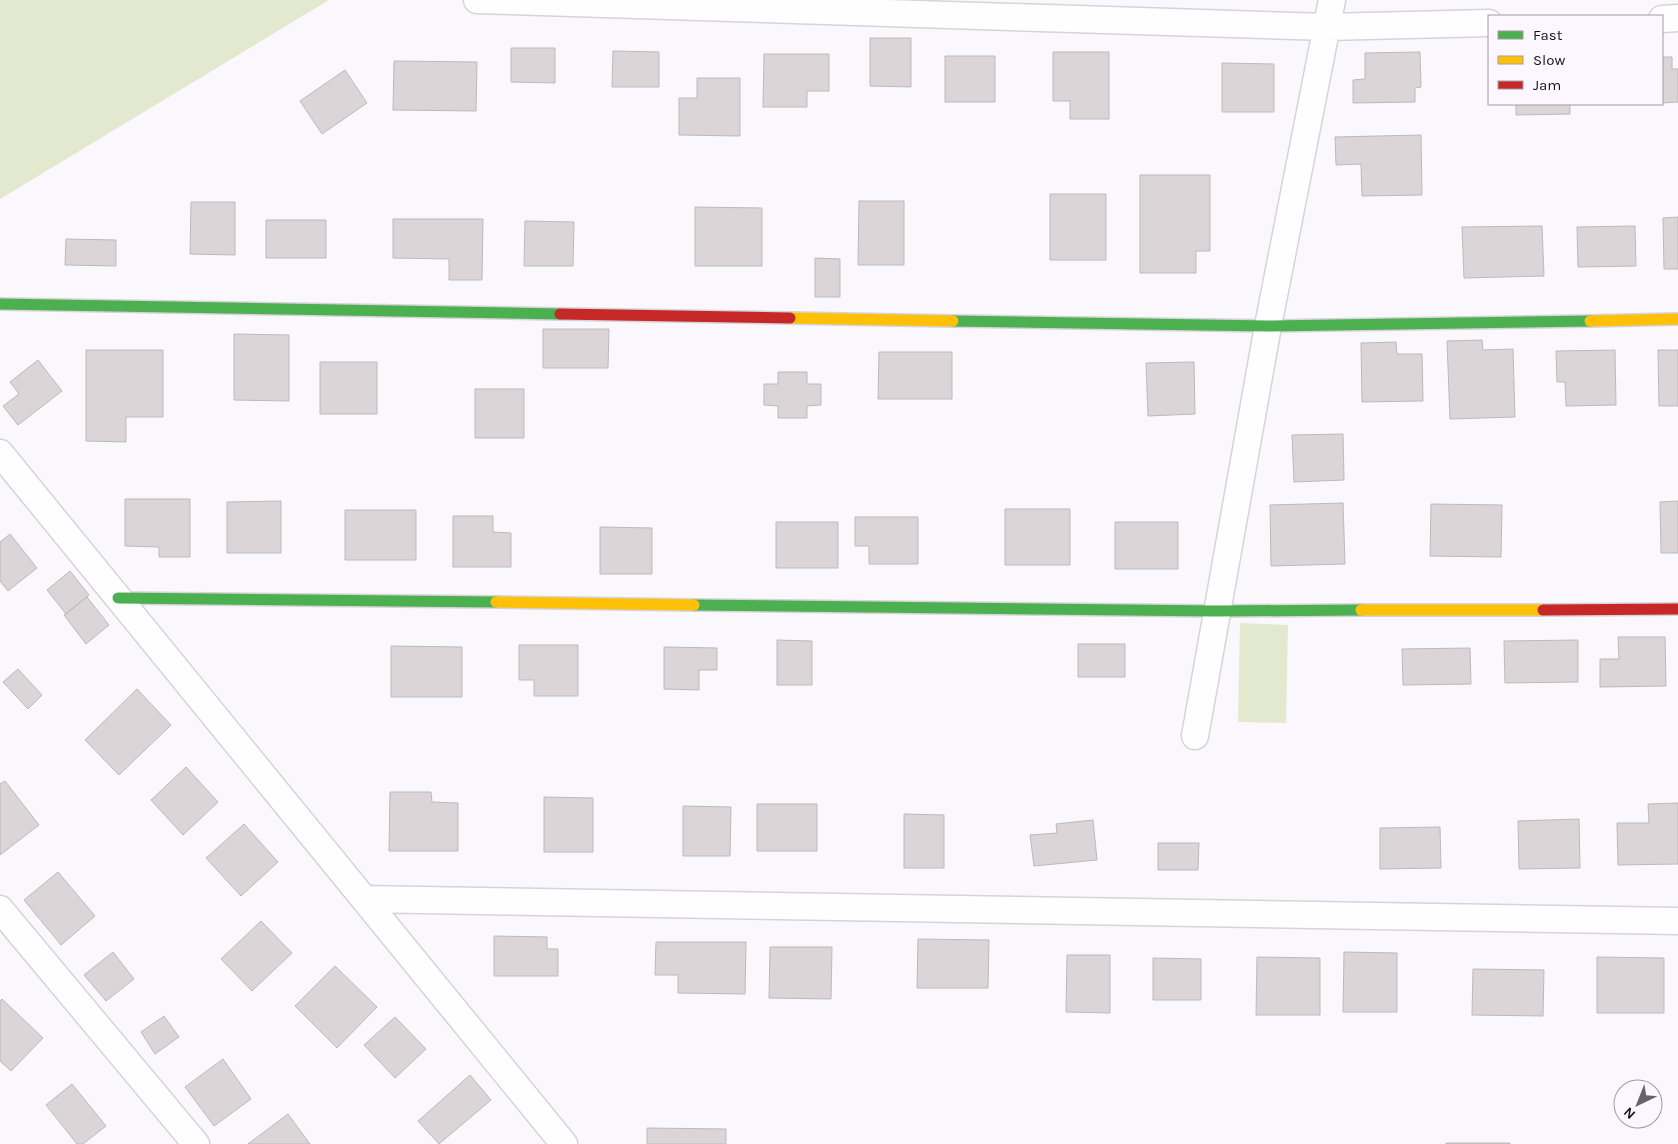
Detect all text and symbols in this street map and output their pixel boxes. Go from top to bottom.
legend [1488,15,1663,105]
text: Fast [1533,26,1563,44]
text: Slow [1533,51,1565,69]
text: Jam [1533,76,1561,94]
north arrow [1613,1079,1663,1129]
text: N [1620,1103,1639,1123]

